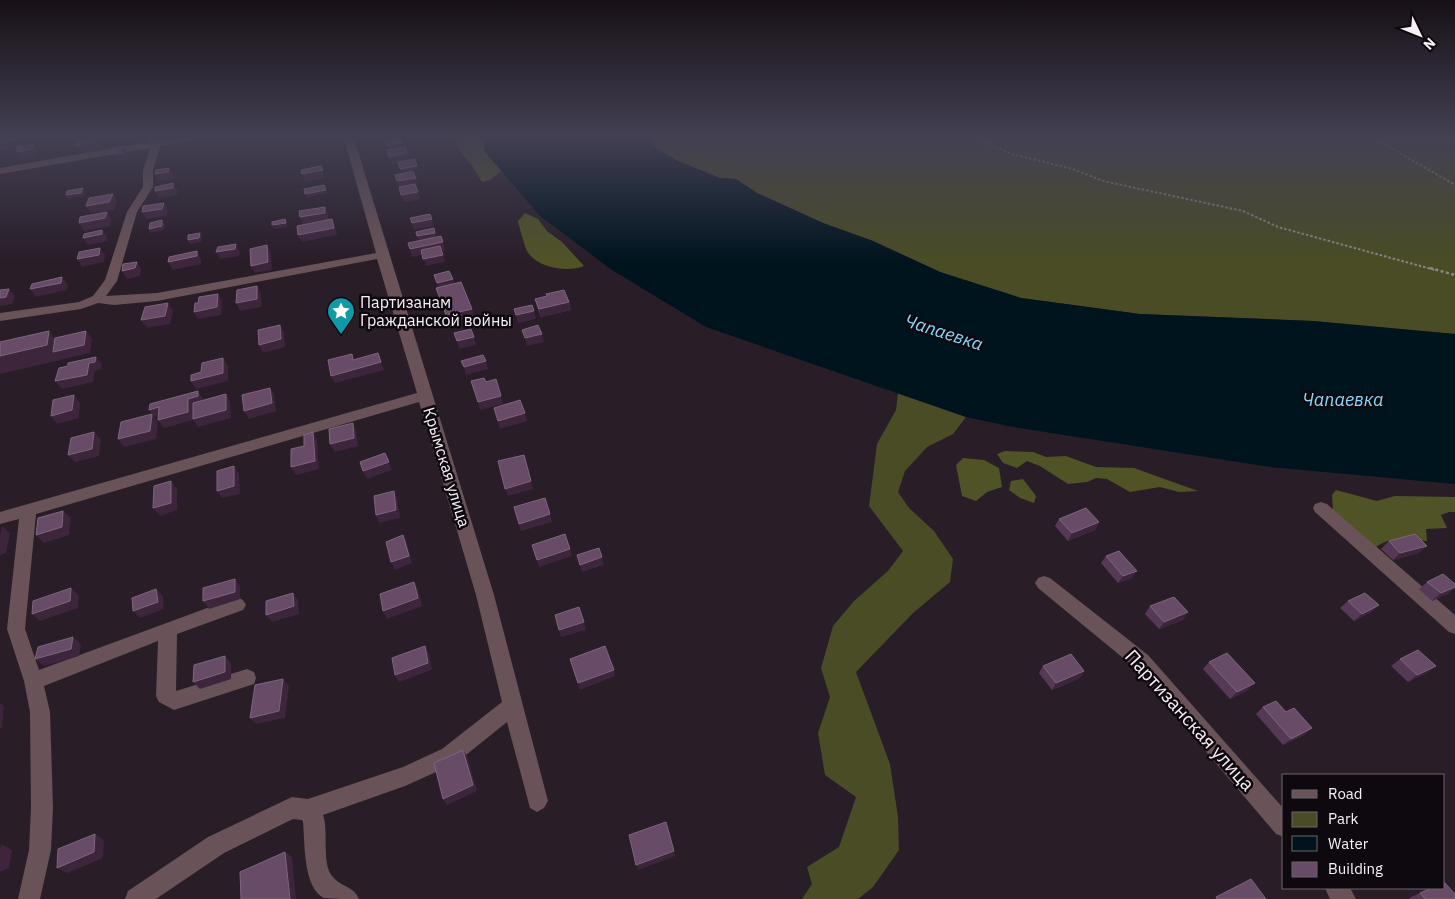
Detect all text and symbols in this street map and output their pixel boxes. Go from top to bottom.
north arrow [1395,10,1445,60]
text: N [1419,34,1440,54]
place label: Партизанам Гражданской войны [360,292,512,330]
place icon: Партизанам Гражданской войны [326,296,356,335]
water label: Чапаевка [902,309,986,355]
water label: Чапаевка [1303,388,1383,411]
street label: Крымская улица [419,405,475,530]
street label: Партизанская улица [1120,644,1260,796]
legend [1282,774,1445,889]
text: Road [1328,784,1363,803]
text: Park [1328,809,1358,828]
text: Water [1328,834,1369,853]
text: Building [1328,859,1383,878]

